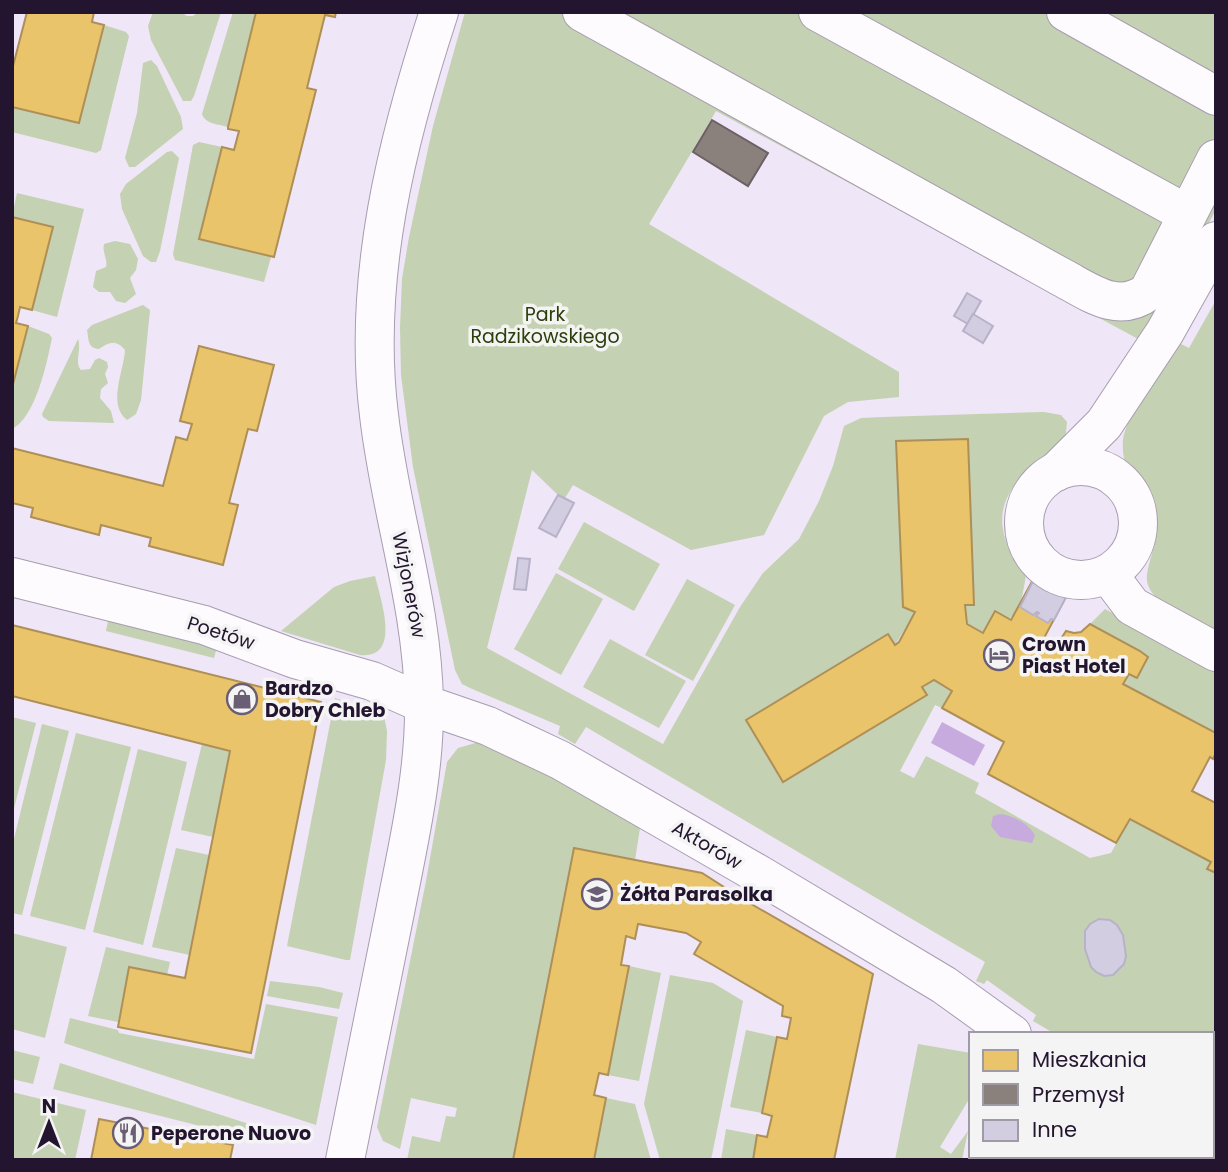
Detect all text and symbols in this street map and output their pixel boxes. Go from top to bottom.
park label: Park Radzikowskiego [470,301,620,350]
street label: Wizjonerów [385,530,433,641]
street label: Poetów [184,609,259,657]
place label: Crown Piast Hotel [1022,631,1126,680]
hotel icon: Crown Piast Hotel [982,638,1016,672]
place label: Bardzo Dobry Chleb [265,675,386,724]
shop icon: Bardzo Dobry Chleb [225,682,259,716]
street label: Aktorów [667,814,747,876]
school or university icon: Żółta Parasolka [580,877,614,911]
place label: Żółta Parasolka [620,881,773,908]
legend [969,1032,1214,1158]
text: Mieszkania [1032,1045,1147,1074]
text: Przemysł [1032,1080,1125,1109]
north arrow [14,1088,84,1158]
text: N [42,1093,56,1120]
text: Inne [1032,1115,1077,1144]
restaurant icon: Peperone Nuovo [111,1116,145,1150]
place label: Peperone Nuovo [151,1120,311,1147]

